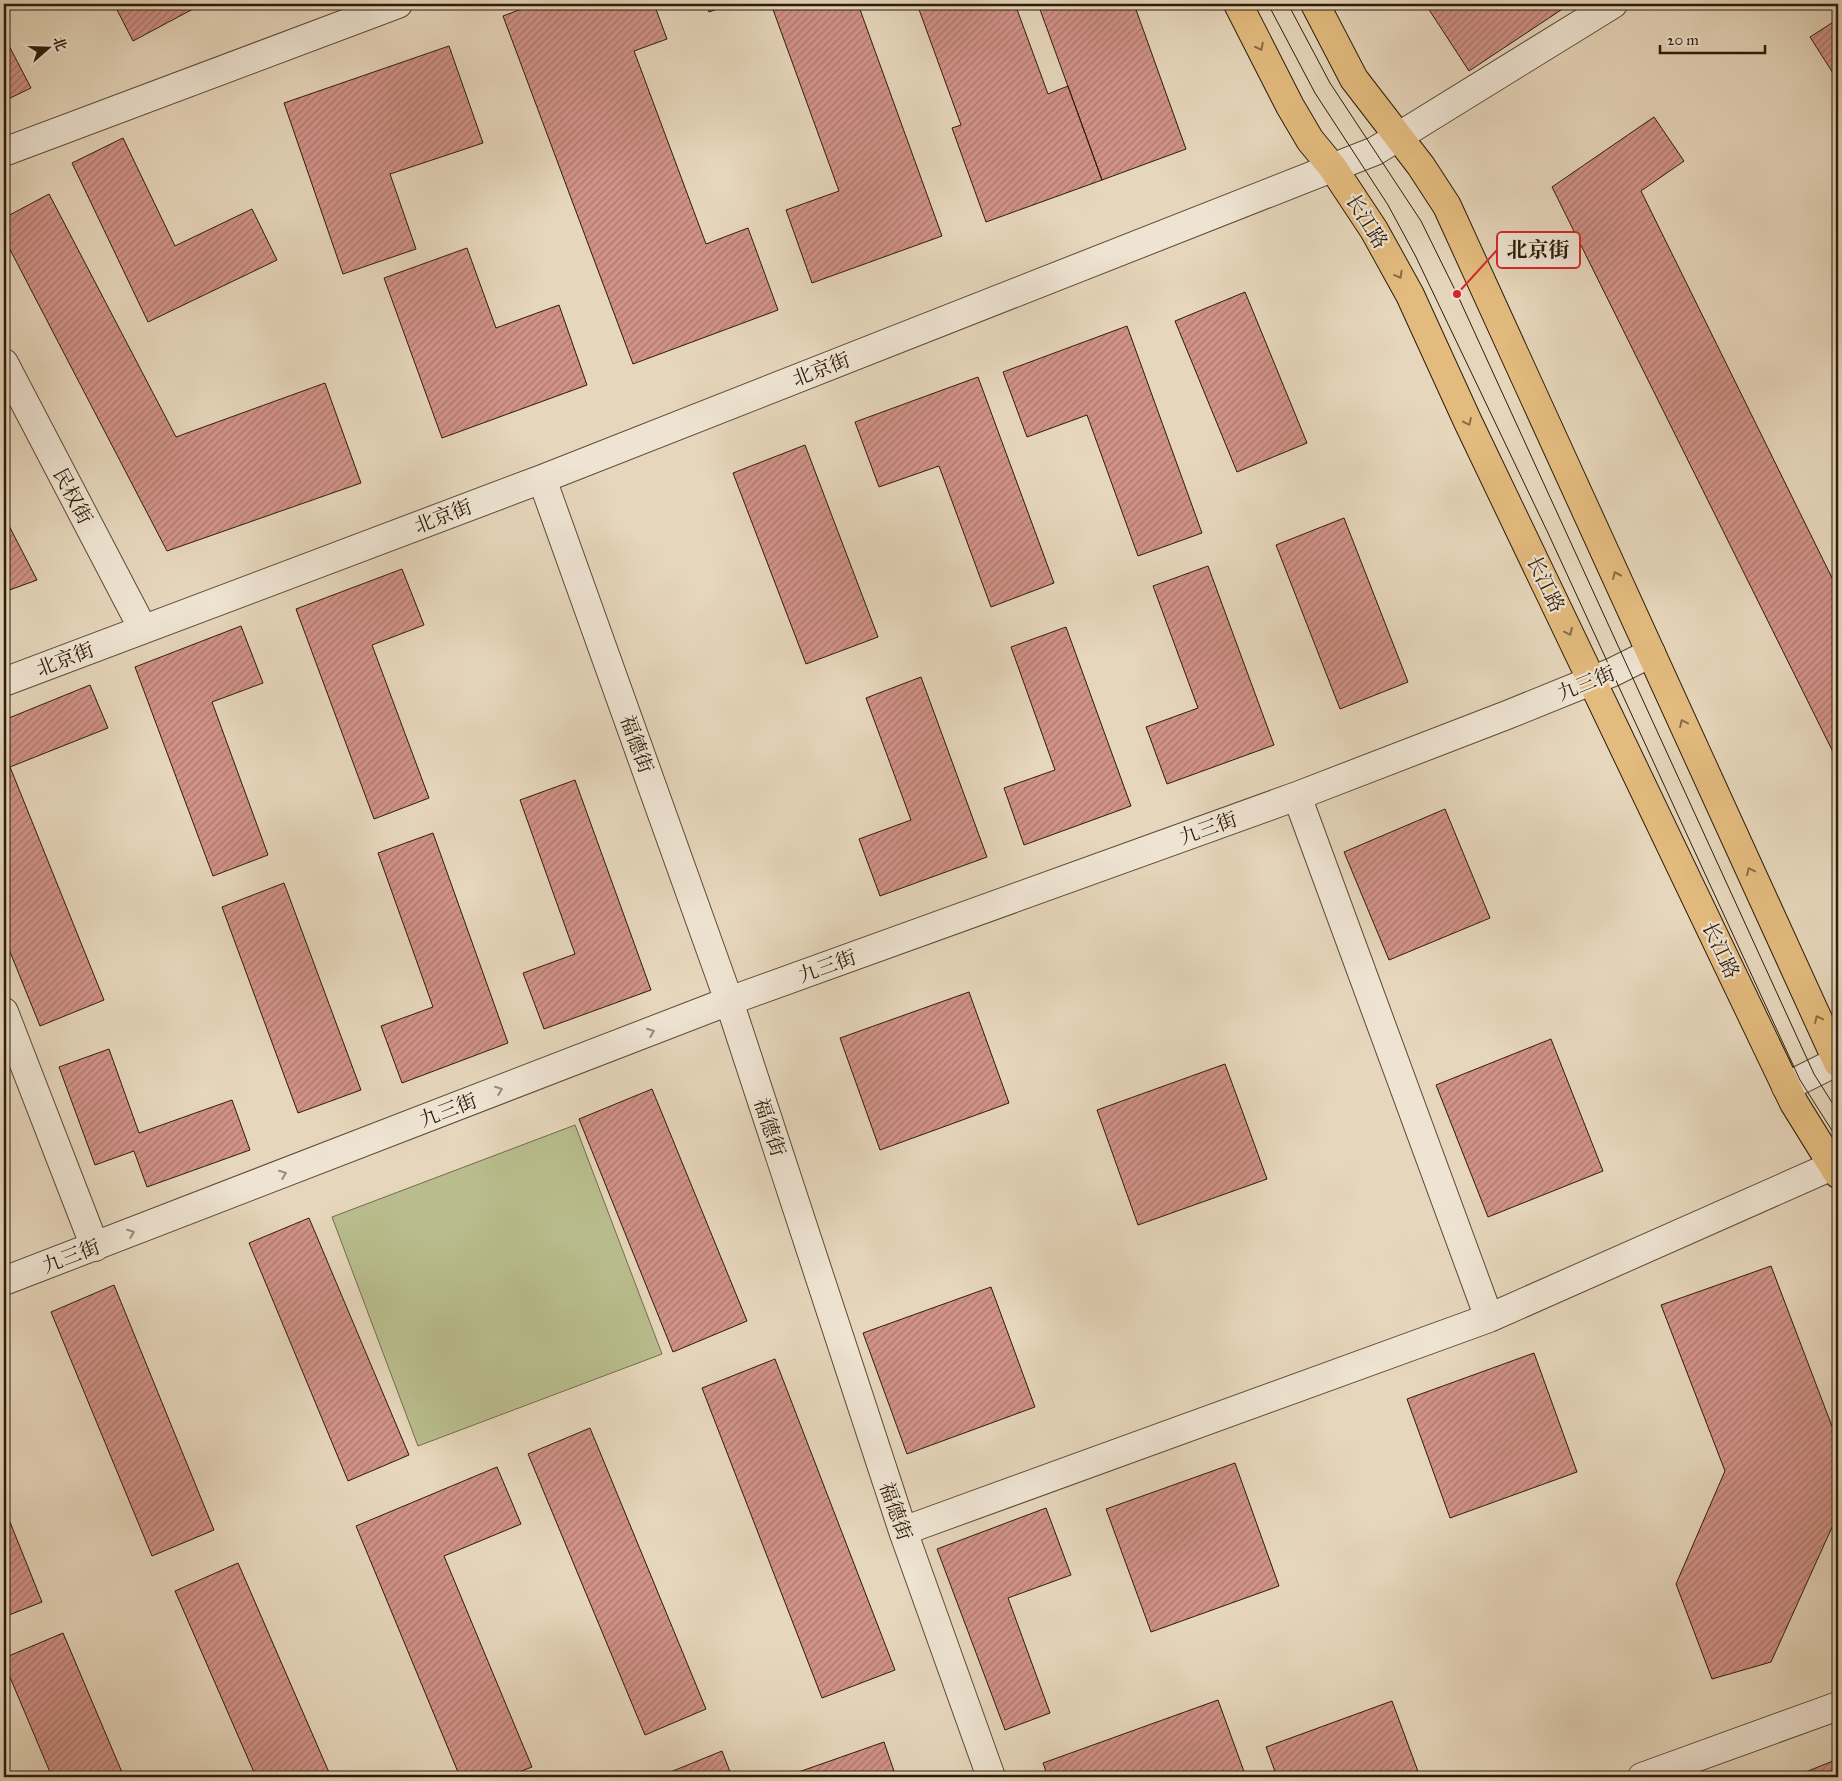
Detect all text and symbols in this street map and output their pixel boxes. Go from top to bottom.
north arrow [22,22,72,72]
scale bar [1660,22,1764,54]
text: 20 m [1667,31,1699,49]
text: 北 [49,34,70,53]
one-way arrow [1254,42,1264,51]
street label: 长江路 [1341,189,1393,253]
callout: 北京街 [1497,232,1580,268]
text: 北京街 [1507,237,1570,263]
one-way arrow [1393,269,1403,278]
street label: 北京街 [789,347,853,391]
one-way arrow [1462,417,1473,426]
street label: 民权街 [48,464,98,528]
street label: 北京街 [411,494,475,538]
street label: 长江路 [1522,552,1570,616]
one-way arrow [1611,571,1622,580]
one-way arrow [1563,626,1573,635]
street label: 北京街 [33,637,97,681]
street label: 九三街 [1554,661,1618,705]
street label: 福德街 [615,712,659,776]
one-way arrow [1679,719,1689,728]
street label: 九三街 [1176,806,1240,850]
one-way arrow [1746,867,1757,876]
street label: 长江路 [1697,918,1745,982]
street label: 九三街 [795,944,859,988]
one-way arrow [1813,1015,1824,1024]
one-way arrow [646,1027,655,1038]
one-way arrow [495,1086,503,1096]
street label: 九三街 [416,1088,480,1132]
street label: 福德街 [749,1095,791,1159]
one-way arrow [278,1170,286,1180]
one-way arrow [126,1229,135,1239]
street label: 九三街 [39,1234,103,1278]
street label: 福德街 [875,1479,917,1543]

